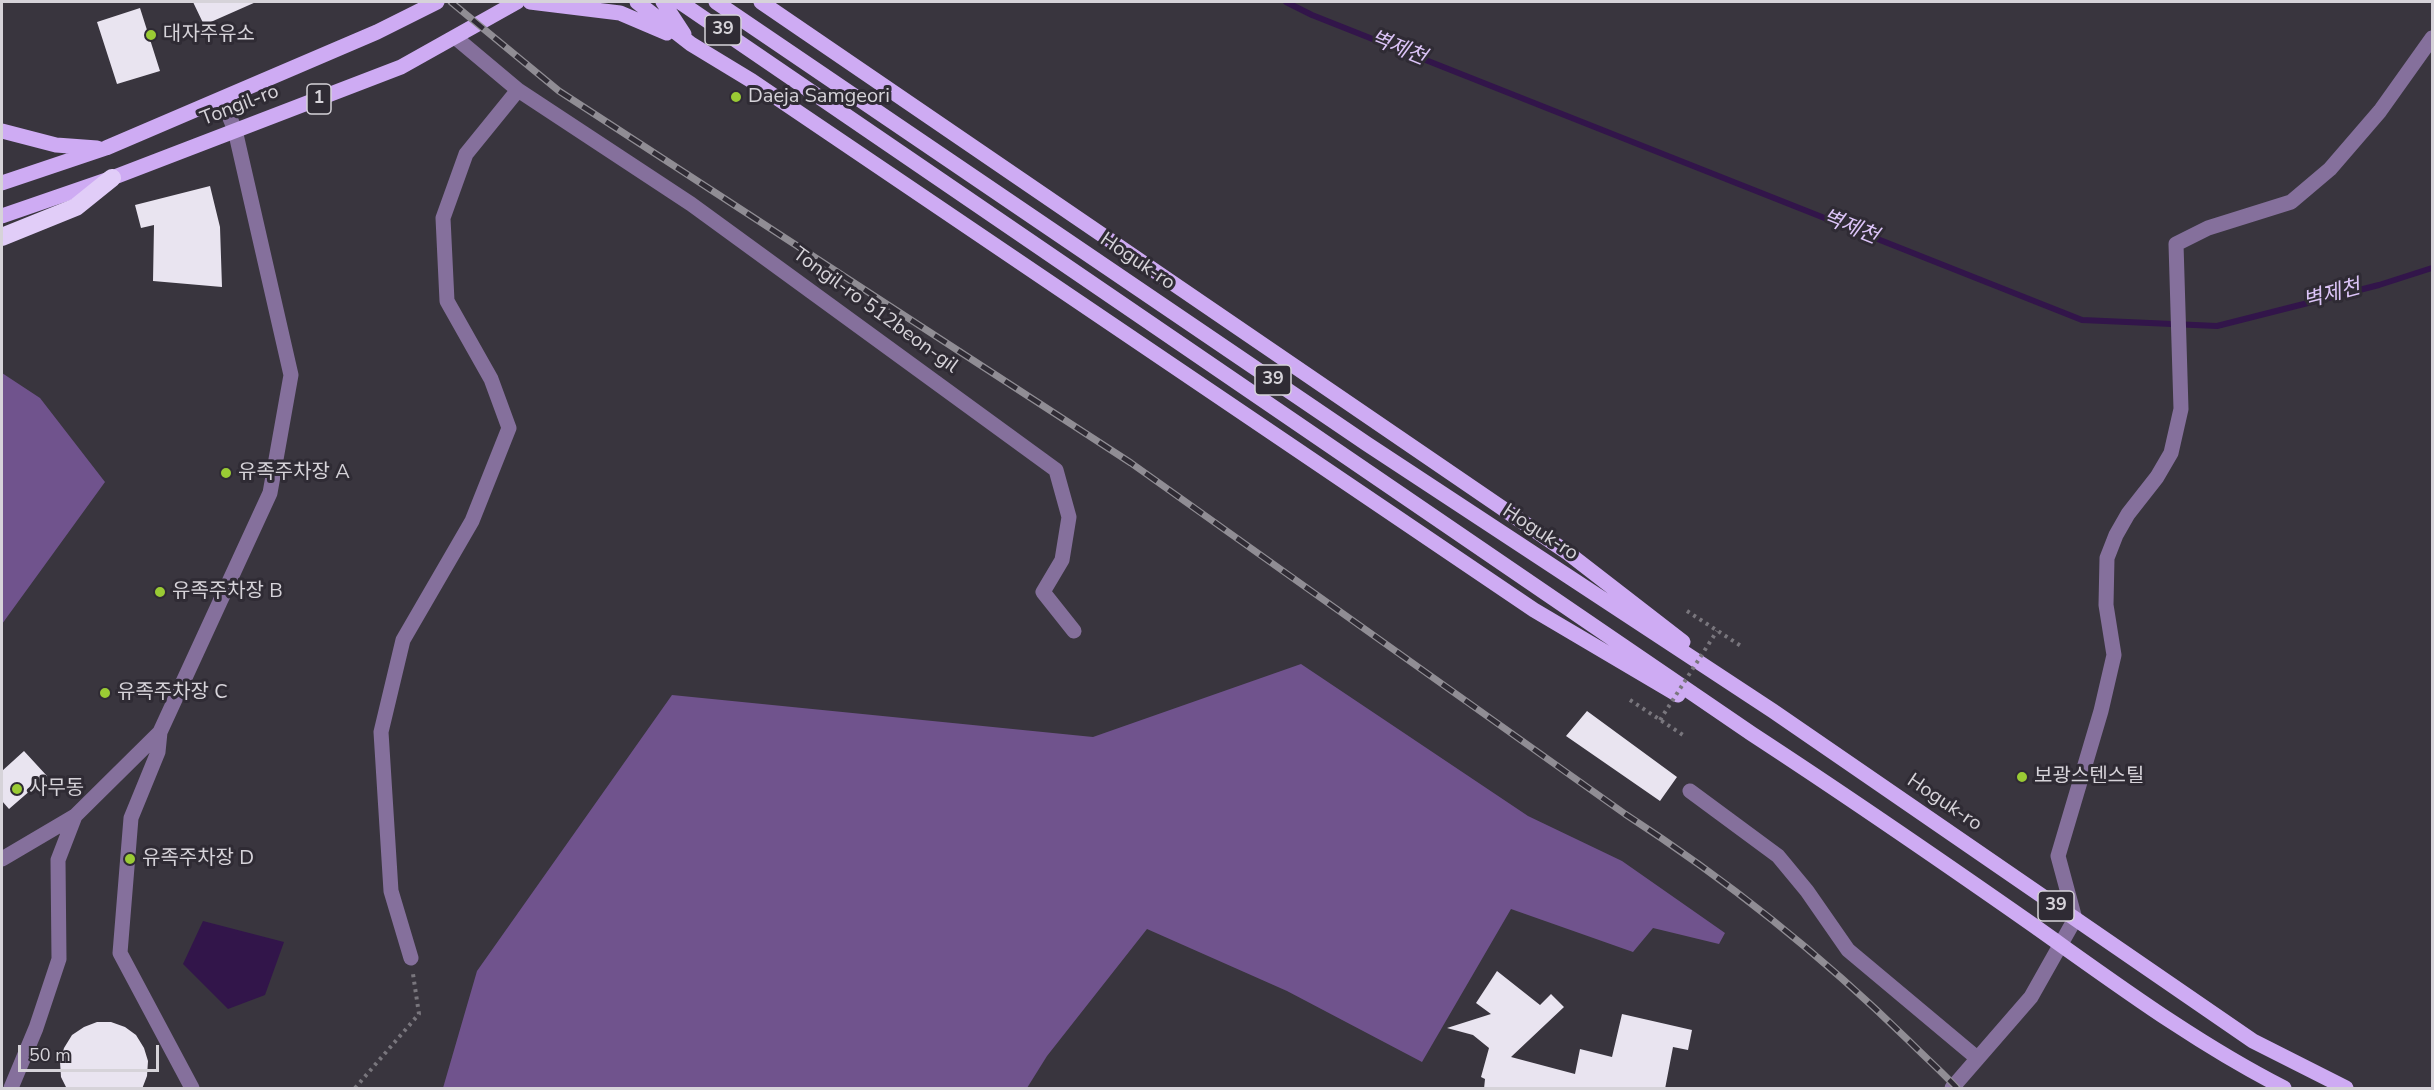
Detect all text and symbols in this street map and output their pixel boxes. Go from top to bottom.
road number: 39 [705,15,741,45]
place label: 대자주유소 [163,23,255,47]
water label: 벽제천 [1366,26,1430,72]
marker: 대자주유소 [144,28,158,42]
street label: Tongil-ro [198,80,282,132]
road number: 1 [307,84,331,114]
place label: Daeja Samgeori [748,85,890,109]
marker: Daeja Samgeori [729,90,743,104]
water label: 벽제천 [1818,205,1882,251]
street label: Hoguk-ro [1095,228,1179,296]
street label: Tongil-ro 512beon-gil [788,243,962,379]
water label: 벽제천 [2301,275,2363,315]
road number: 39 [1255,365,1291,395]
place label: 유족주차장 A [238,461,350,485]
marker: 유족주차장 A [219,466,233,480]
street label: Hoguk-ro [1498,500,1582,566]
place label: 유족주차장 B [172,580,283,604]
marker: 유족주차장 B [153,585,167,599]
place label: 유족주차장 C [117,681,228,705]
marker: 유족주차장 C [98,686,112,700]
place label: 보광스텐스틸 [2034,765,2144,789]
street label: Hoguk-ro [1902,769,1986,837]
marker: 보광스텐스틸 [2015,770,2029,784]
place label: 사무동 [29,777,84,801]
marker: 사무동 [10,782,24,796]
place label: 유족주차장 D [142,847,254,871]
marker: 유족주차장 D [123,852,137,866]
road number: 39 [2038,891,2074,921]
scale bar [21,1033,162,1071]
text: 50 m [29,1043,71,1067]

